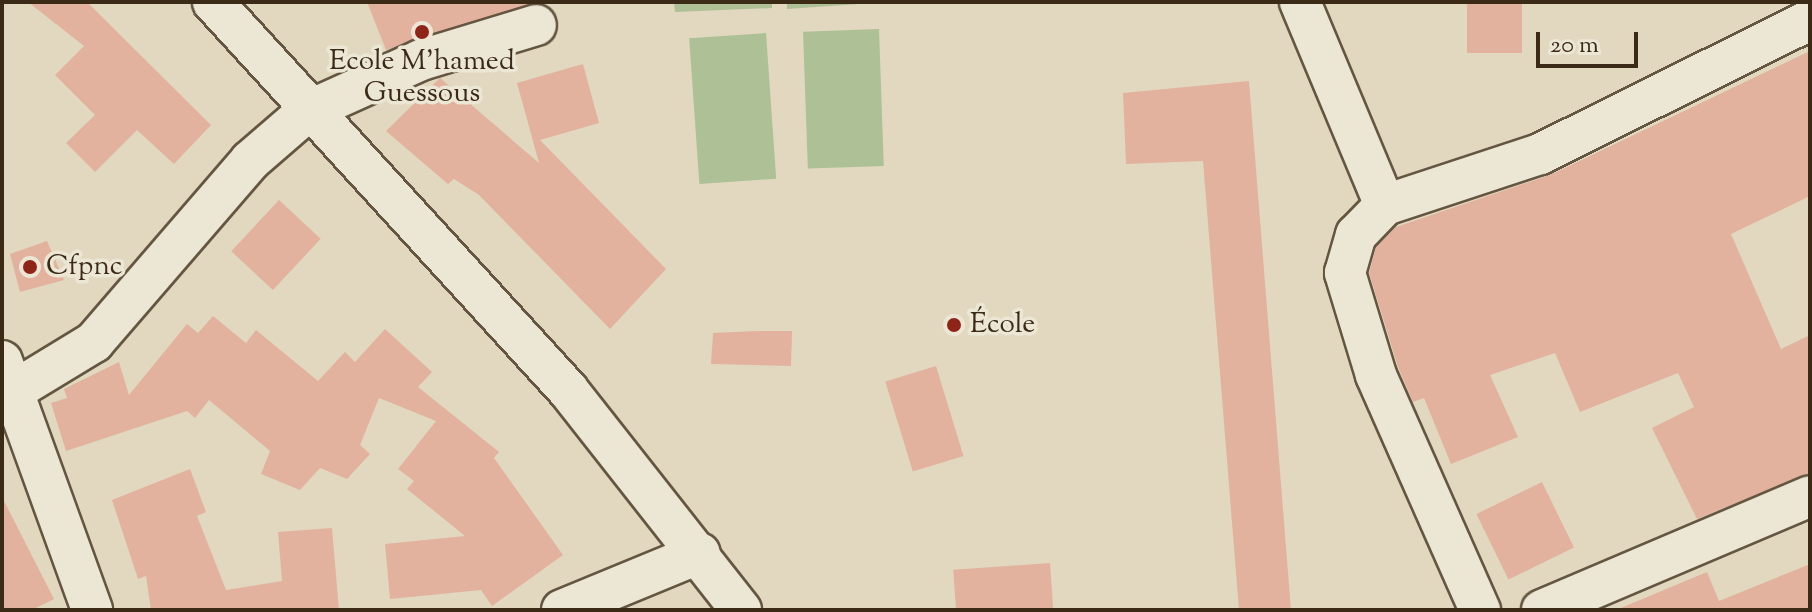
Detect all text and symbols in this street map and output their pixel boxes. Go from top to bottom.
scale bar [1540,16,1642,66]
marker: Ecole M'hamed Guessous [413,23,431,41]
text: 20 m [1550,29,1599,63]
place label: Ecole M'hamed Guessous [329,45,515,111]
place label: Cfpnc [46,250,122,284]
marker: Cfpnc [21,258,39,276]
place label: École [970,308,1035,342]
marker: École [945,316,963,334]

